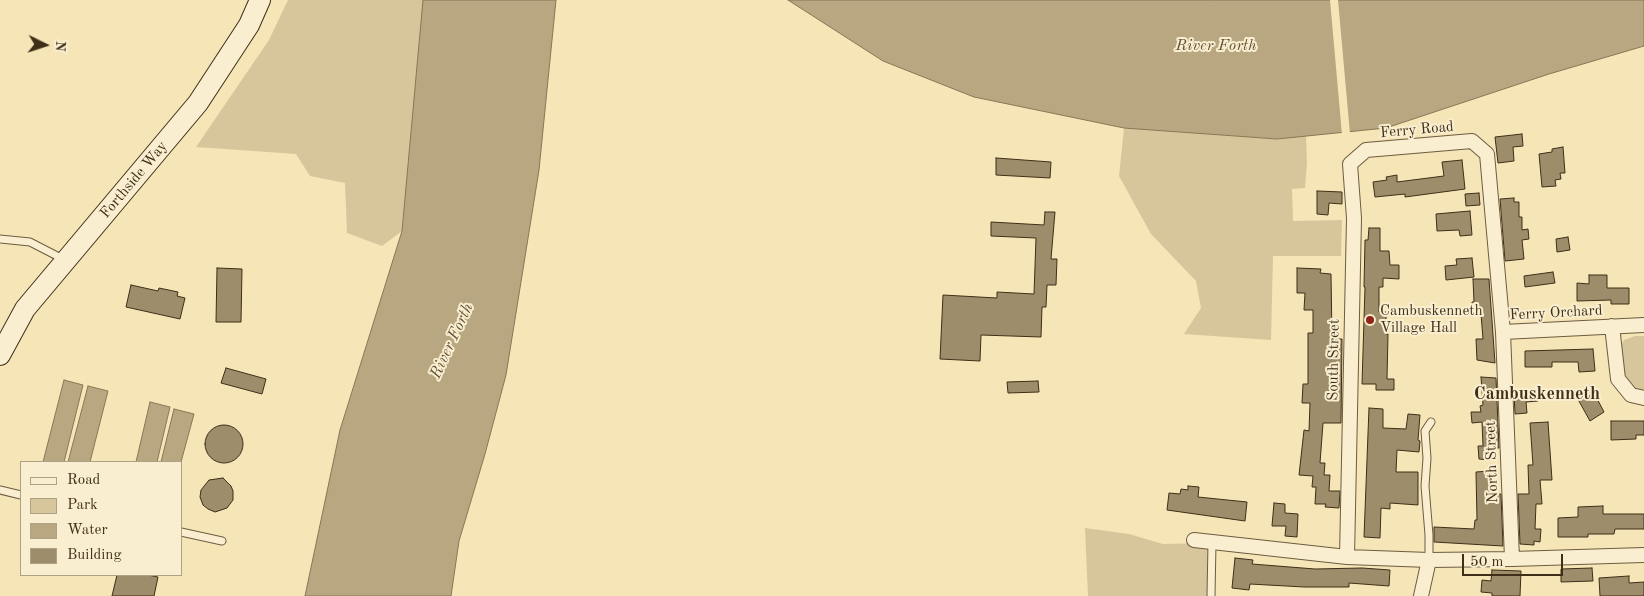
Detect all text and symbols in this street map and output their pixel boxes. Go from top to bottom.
north arrow [20,20,70,70]
water label: River Forth [1176,36,1256,56]
text: N [53,40,67,52]
street label: Ferry Road [1379,118,1455,142]
street label: Forthside Way [96,138,172,222]
water label: River Forth [426,300,478,382]
place label: Cambuskenneth Village Hall [1380,302,1483,337]
street label: Ferry Orchard [1509,302,1603,324]
marker: Cambuskenneth Village Hall [1364,314,1376,326]
street label: South Street [1324,319,1344,401]
district label: Cambuskenneth [1474,383,1600,405]
street label: North Street [1482,420,1502,504]
legend [20,461,182,576]
text: Road [67,473,100,488]
text: Park [67,498,98,513]
text: Water [67,523,108,538]
scale bar [1464,544,1565,576]
text: Building [67,548,122,563]
text: 50 m [1470,555,1504,570]

